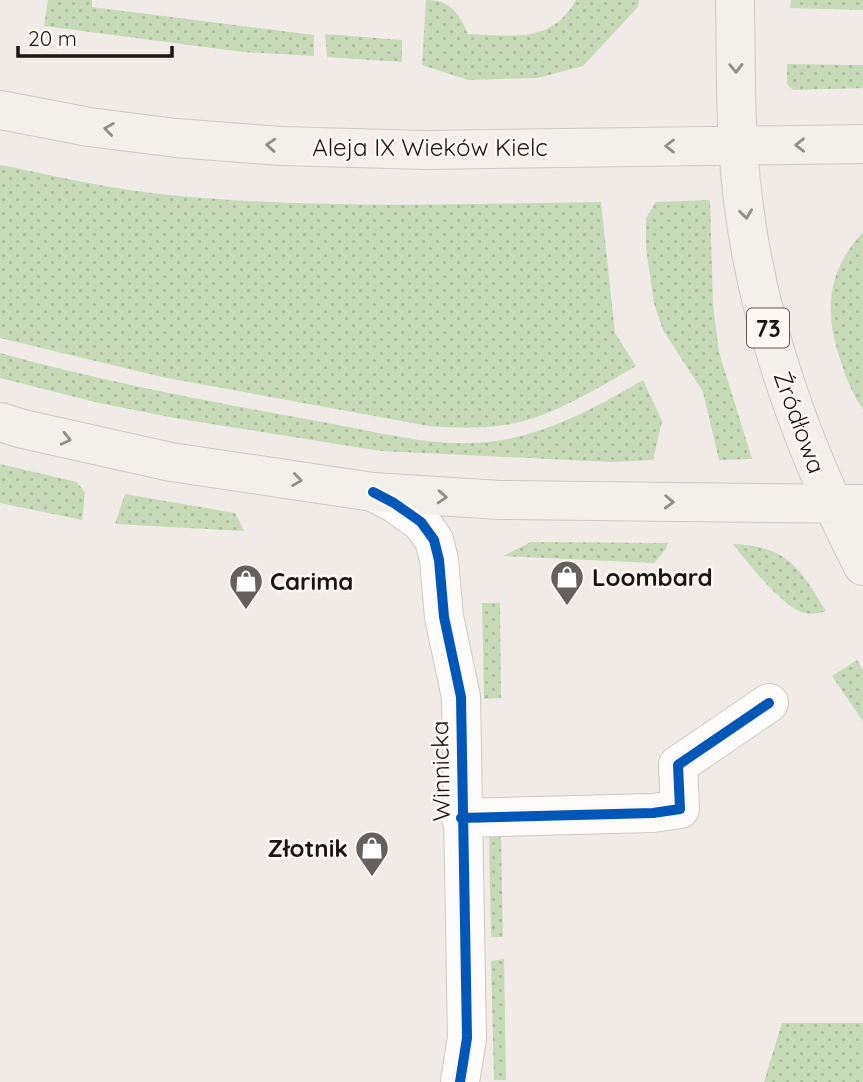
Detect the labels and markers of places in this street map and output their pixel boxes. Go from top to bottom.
shop icon: Loombard [548,558,586,607]
shop icon: Carima [227,562,265,611]
place label: Loombard [592,562,713,592]
place label: Carima [270,566,353,596]
shop icon: Złotnik [353,829,391,878]
place label: Złotnik [268,833,348,863]

